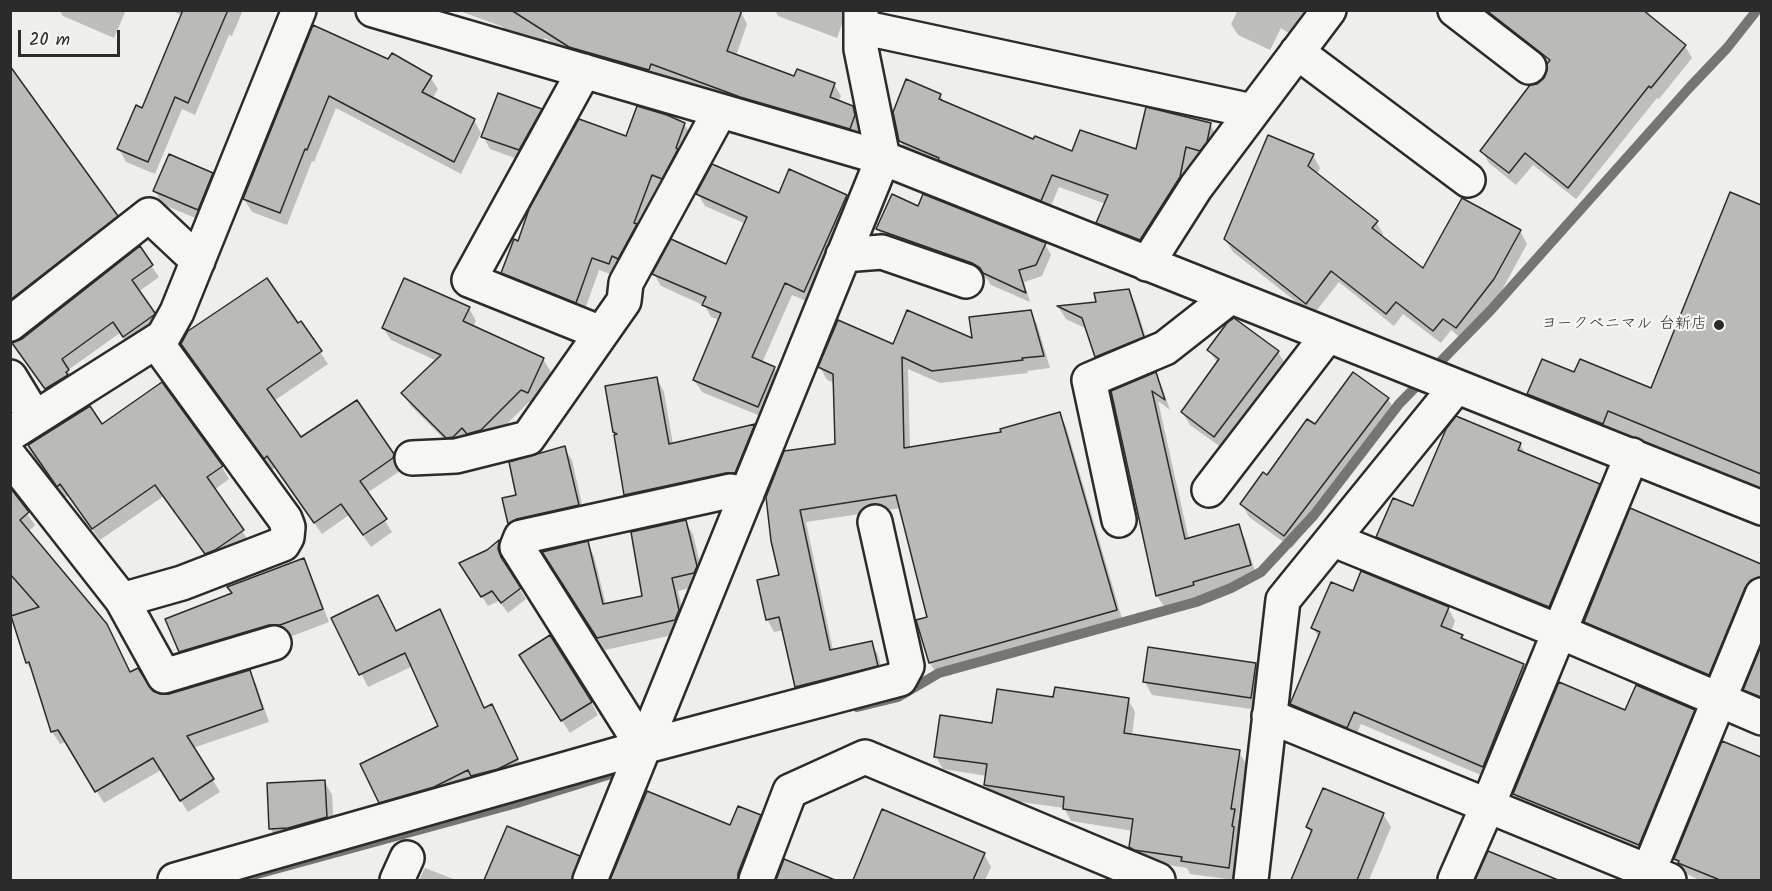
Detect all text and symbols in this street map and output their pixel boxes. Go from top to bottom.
scale bar [21,18,123,56]
text: 20 m [29,26,70,55]
place label: ヨークベニマル 台新店 [1542,315,1707,335]
marker: ヨークベニマル 台新店 [1712,318,1726,332]

